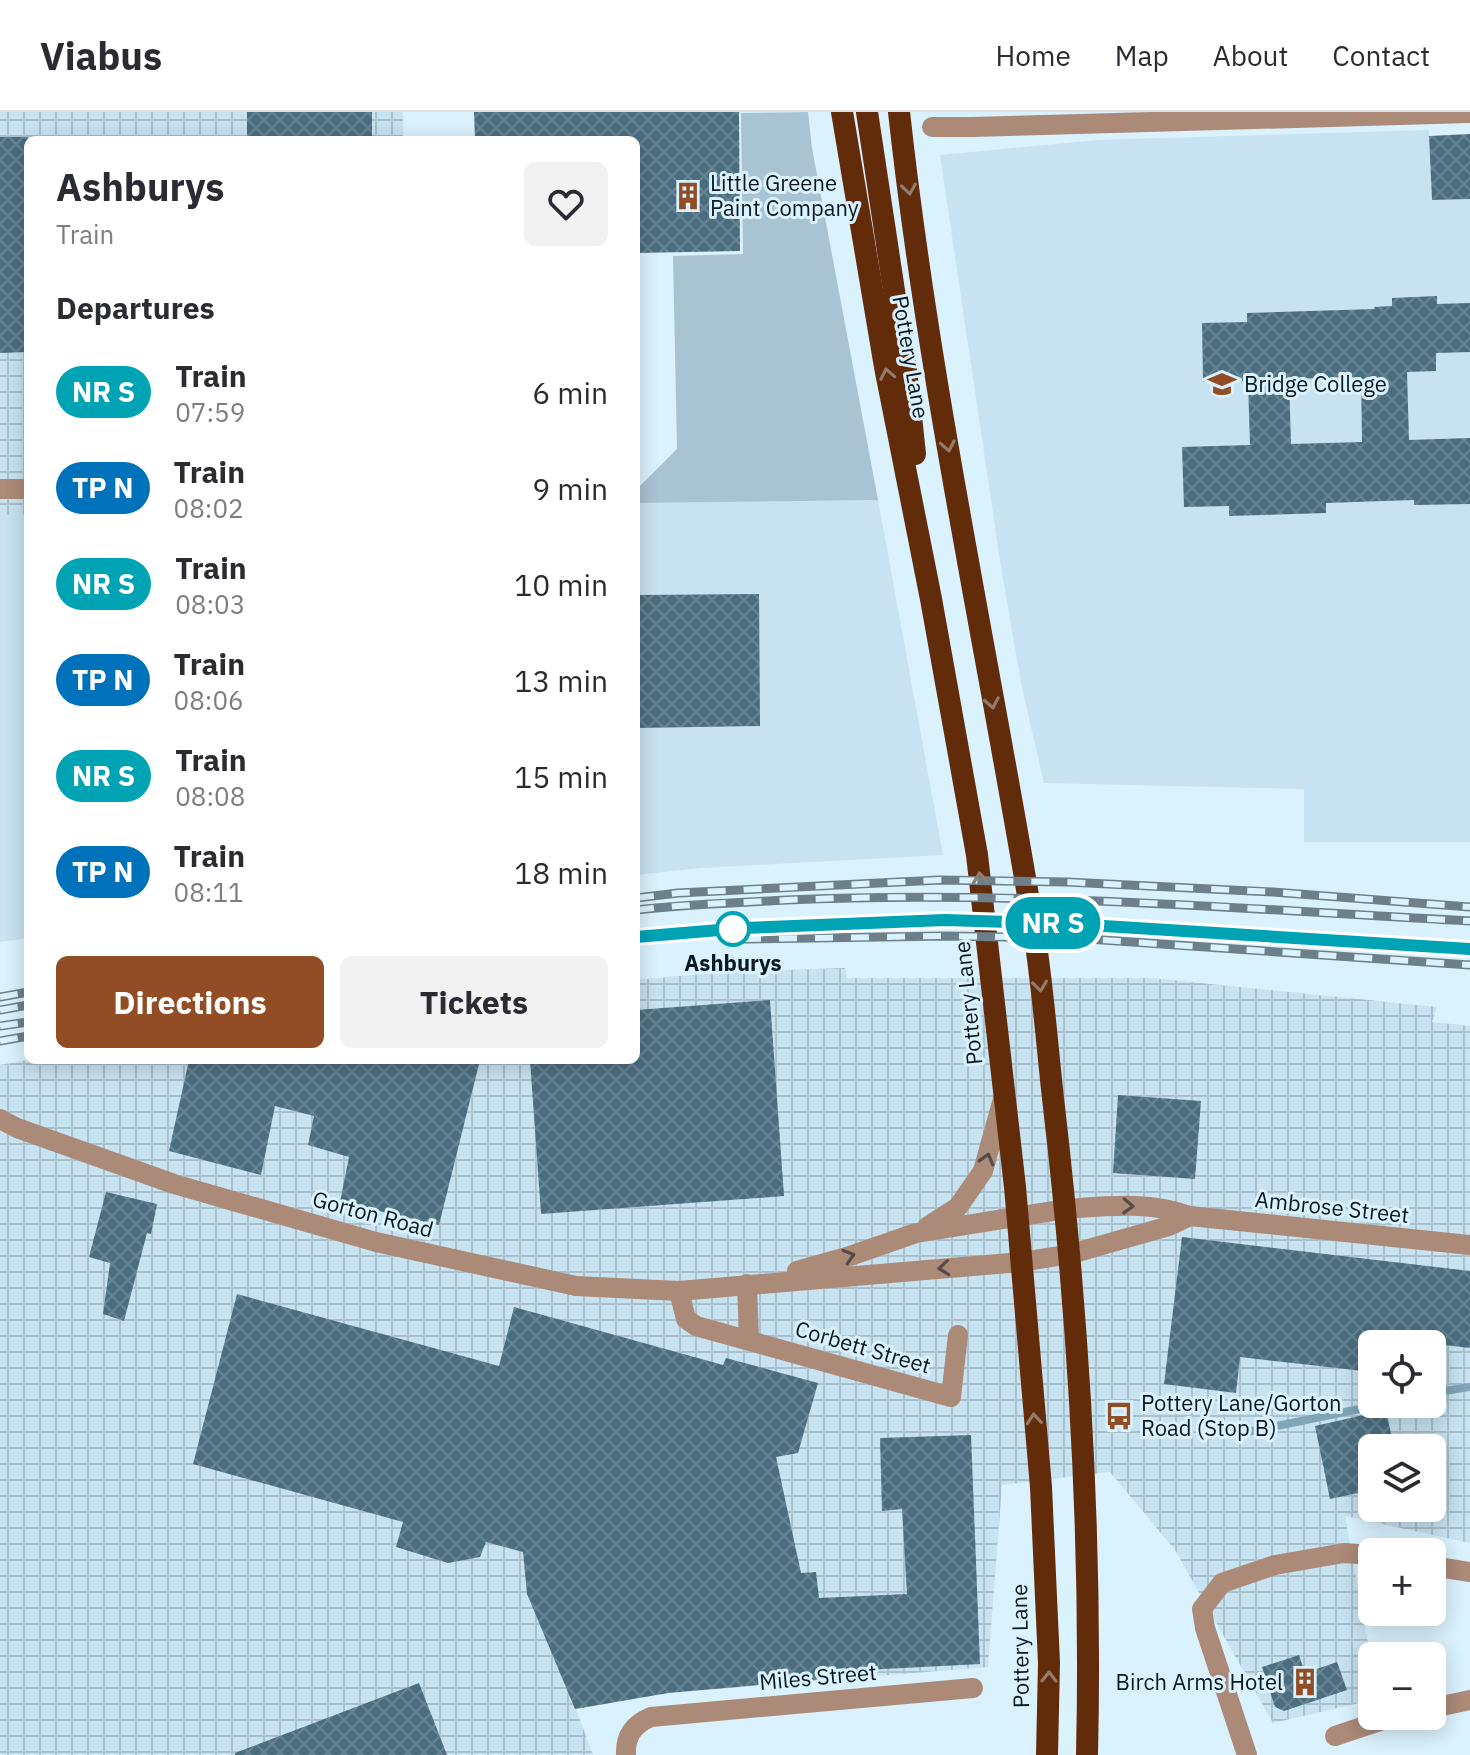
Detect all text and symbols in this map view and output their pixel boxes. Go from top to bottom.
text: Viabus [40,31,162,80]
text: Home [995,37,1071,74]
text: Map [1115,37,1169,74]
text: About [1213,37,1288,74]
text: Contact [1332,37,1430,74]
text: Ashburys [56,162,224,211]
button: heart [524,162,608,246]
place label: Little Greene Paint Company [710,168,859,222]
building icon: Little Greene Paint Company [673,181,703,211]
one-way arrow [900,182,917,196]
text: Train [56,217,114,251]
text: Departures [56,288,215,327]
street label: Pottery Lane [886,293,937,421]
text: Train [175,356,247,395]
one-way arrow [879,368,896,381]
school or university icon: Bridge College [1207,369,1237,399]
place label: Bridge College [1244,369,1387,398]
text: NR S [72,373,135,410]
text: 6 min [532,373,608,412]
text: 07:59 [175,395,245,429]
one-way arrow [938,440,955,453]
text: Train [174,452,245,491]
text: TP N [72,469,134,506]
text: 9 min [532,469,608,508]
text: 08:02 [174,491,244,525]
text: Train [175,548,247,587]
text: NR S [72,565,135,602]
text: 10 min [514,565,608,604]
text: 08:03 [175,587,245,621]
text: Train [174,644,245,683]
text: TP N [72,661,134,698]
text: 13 min [514,661,608,700]
text: 08:06 [174,683,244,717]
one-way arrow [982,696,999,709]
text: Train [175,740,247,779]
text: NR S [72,757,135,794]
text: 15 min [514,757,608,796]
text: 08:08 [175,779,245,813]
text: Train [174,836,245,875]
text: TP N [72,853,134,890]
text: 18 min [514,853,608,892]
one-way arrow [971,871,988,884]
text: 08:11 [174,875,244,909]
line badge: NR S [997,897,1109,949]
text: NR S [1021,904,1085,941]
marker: Ashburys [716,912,750,946]
street label: Pottery Lane [947,940,988,1066]
place label: Ashburys [684,948,782,977]
button: Directions [56,956,324,1048]
button: Tickets [340,956,608,1048]
one-way arrow [1031,980,1048,993]
one-way arrow [978,1152,994,1166]
street label: Gorton Road [309,1183,437,1244]
street label: Ambrose Street [1254,1184,1410,1229]
one-way arrow [1122,1197,1135,1214]
one-way arrow [842,1249,856,1265]
one-way arrow [937,1259,950,1276]
street label: Corbett Street [792,1313,934,1380]
map controls [1358,1330,1446,1730]
button: locate [1358,1330,1446,1418]
place label: Pottery Lane/Gorton Road (Stop B) [1141,1388,1342,1442]
bus stop icon: Pottery Lane/Gorton Road (Stop B) [1104,1401,1134,1431]
one-way arrow [1026,1412,1043,1425]
button: layers [1358,1434,1446,1522]
button: + [1358,1538,1446,1626]
street label: Pottery Lane [1004,1584,1035,1708]
button: − [1358,1642,1446,1730]
street label: Miles Street [758,1657,878,1696]
place label: Birch Arms Hotel [1116,1667,1283,1696]
building icon: Birch Arms Hotel [1290,1667,1320,1697]
one-way arrow [1040,1670,1057,1683]

